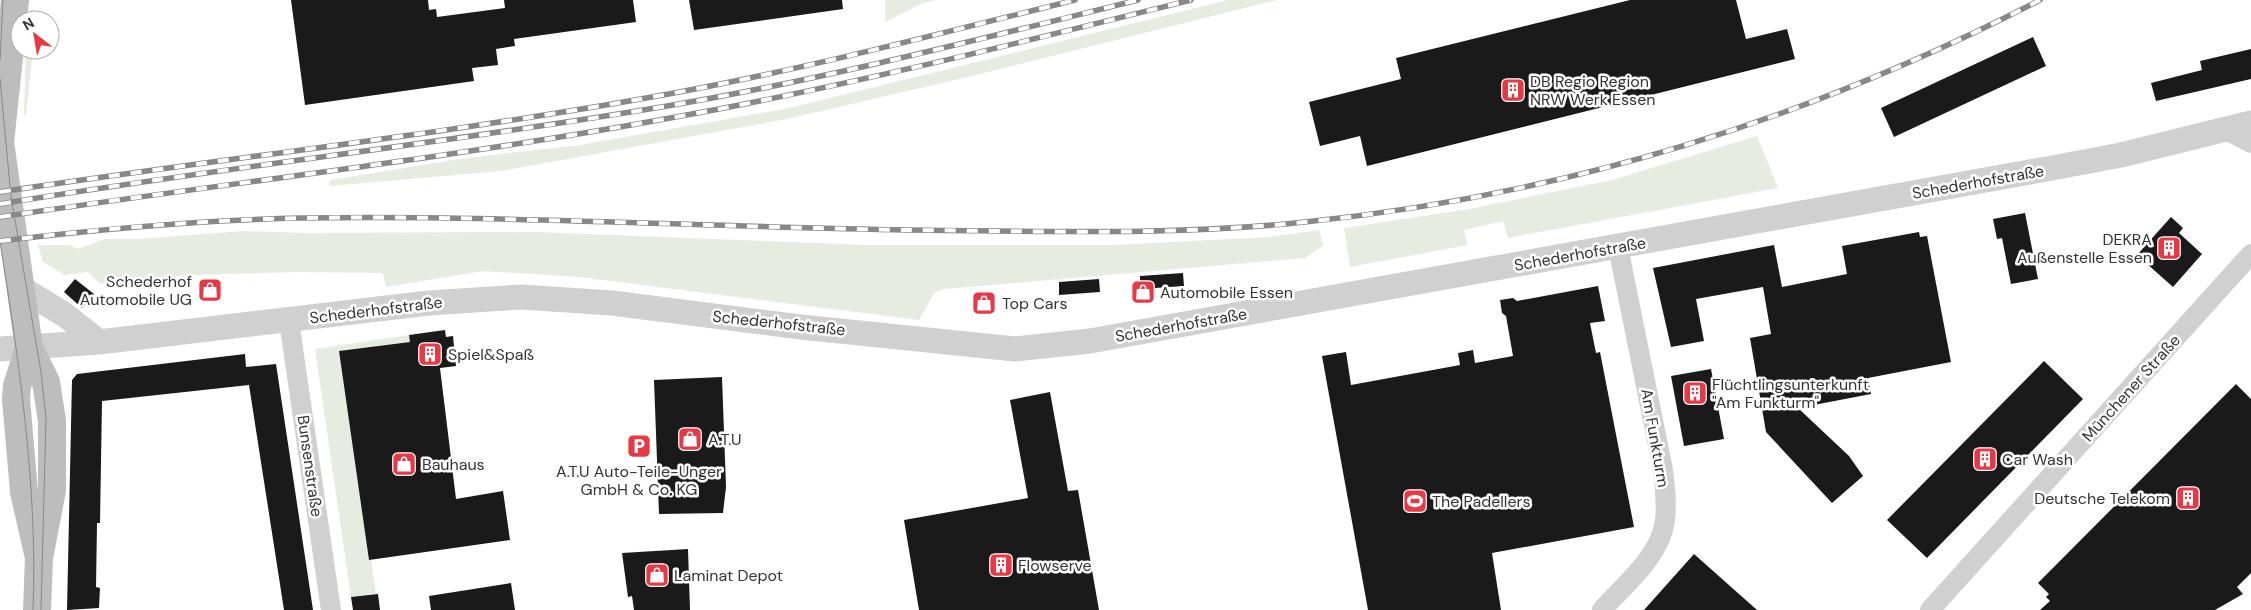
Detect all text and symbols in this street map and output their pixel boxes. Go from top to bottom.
north arrow [10,10,60,60]
text: N [19,14,37,34]
place label: DB Regio Region NRW Werk Essen [1530,71,1655,110]
building icon: DB Regio Region NRW Werk Essen [1500,77,1526,103]
street label: Schederhofstraße [1910,160,2046,204]
place label: DEKRA Außenstelle Essen [2017,229,2152,268]
street label: Schederhofstraße [1512,232,1648,276]
building icon: DEKRA Außenstelle Essen [2156,235,2182,261]
place label: Schederhof Automobile UG [80,271,192,310]
shop icon: Schederhof Automobile UG [197,277,223,303]
shop icon: Automobile Essen [1130,279,1156,305]
place label: Automobile Essen [1160,282,1293,303]
shop icon: Top Cars [971,290,997,316]
street label: Schederhofstraße [308,291,444,329]
place label: Top Cars [1002,293,1067,314]
street label: Schederhofstraße [1113,303,1249,347]
street label: Schederhofstraße [711,306,847,340]
street label: Münchener Straße [2077,330,2185,446]
building icon: Spiel&Spaß [417,341,443,367]
place label: Spiel&Spaß [448,344,534,365]
place label: Flüchtlingsunterkunft "Am Funkturm" [1712,374,1869,413]
building icon: Flüchtlingsunterkunft "Am Funkturm" [1682,380,1708,406]
street label: Am Funkturm [1636,387,1674,489]
street label: Bunsenstraße [292,414,328,518]
shop icon: A.T.U [677,426,703,452]
place label: A.T.U [708,429,742,450]
parking icon: A.T.U Auto-Teile-Unger GmbH & Co. KG [626,433,652,459]
building icon: Car Wash [1972,446,1998,472]
place label: Car Wash [2002,449,2073,470]
shop icon: Bauhaus [391,451,417,477]
place label: Bauhaus [422,454,485,475]
place label: A.T.U Auto-Teile-Unger GmbH & Co. KG [556,461,722,500]
building icon: Deutsche Telekom [2175,485,2201,511]
sports icon: The Padellers [1402,488,1428,514]
place label: Deutsche Telekom [2034,488,2170,509]
place label: The Padellers [1432,491,1530,512]
building icon: Flowserve [988,552,1014,578]
place label: Flowserve [1018,555,1092,576]
shop icon: Laminat Depot [644,562,670,588]
place label: Laminat Depot [674,565,783,586]

